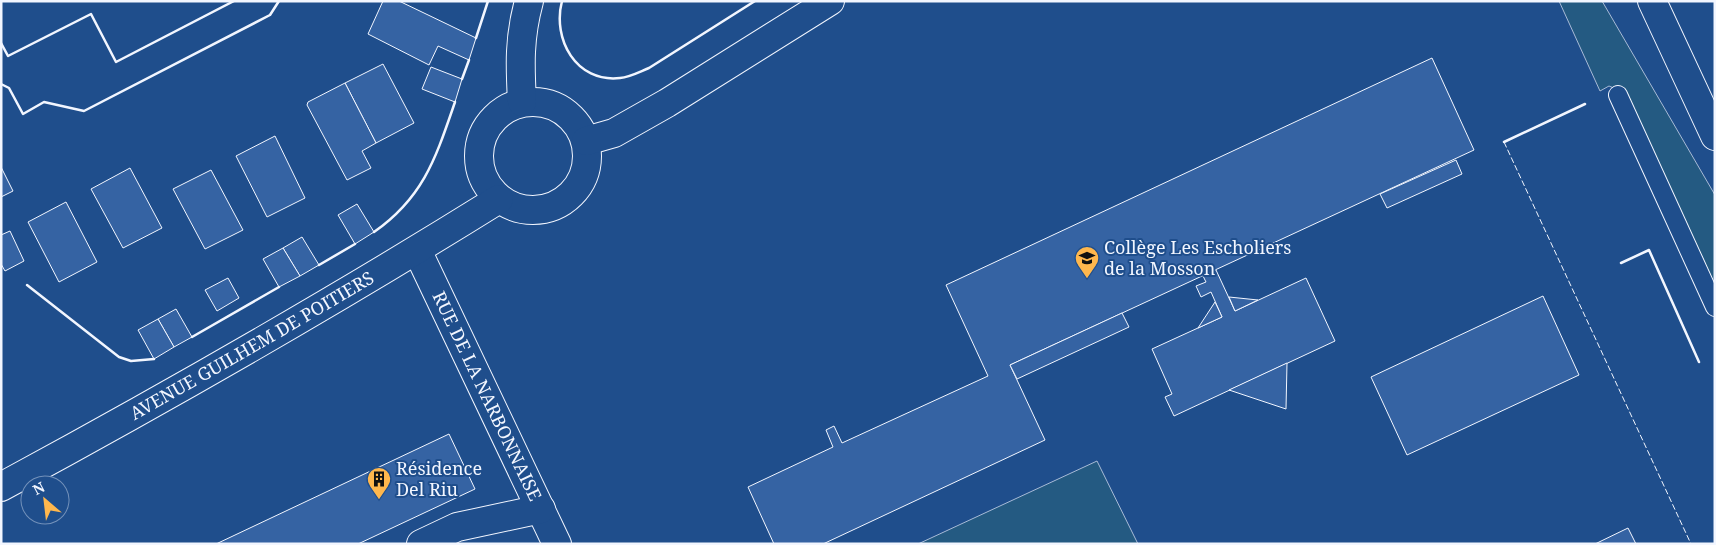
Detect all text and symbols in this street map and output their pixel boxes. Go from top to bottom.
place label: Collège Les Escholiers de la Mosson [1104,235,1291,280]
school or university icon: Collège Les Escholiers de la Mosson [1074,245,1100,279]
street label: AVENUE GUILHEM DE POITIERS [125,265,378,425]
street label: RUE DE LA NARBONNAISE [427,287,548,504]
place label: Résidence Del Riu [396,456,482,501]
building icon: Résidence Del Riu [366,466,392,500]
north arrow [20,475,70,525]
text: N [29,477,48,499]

